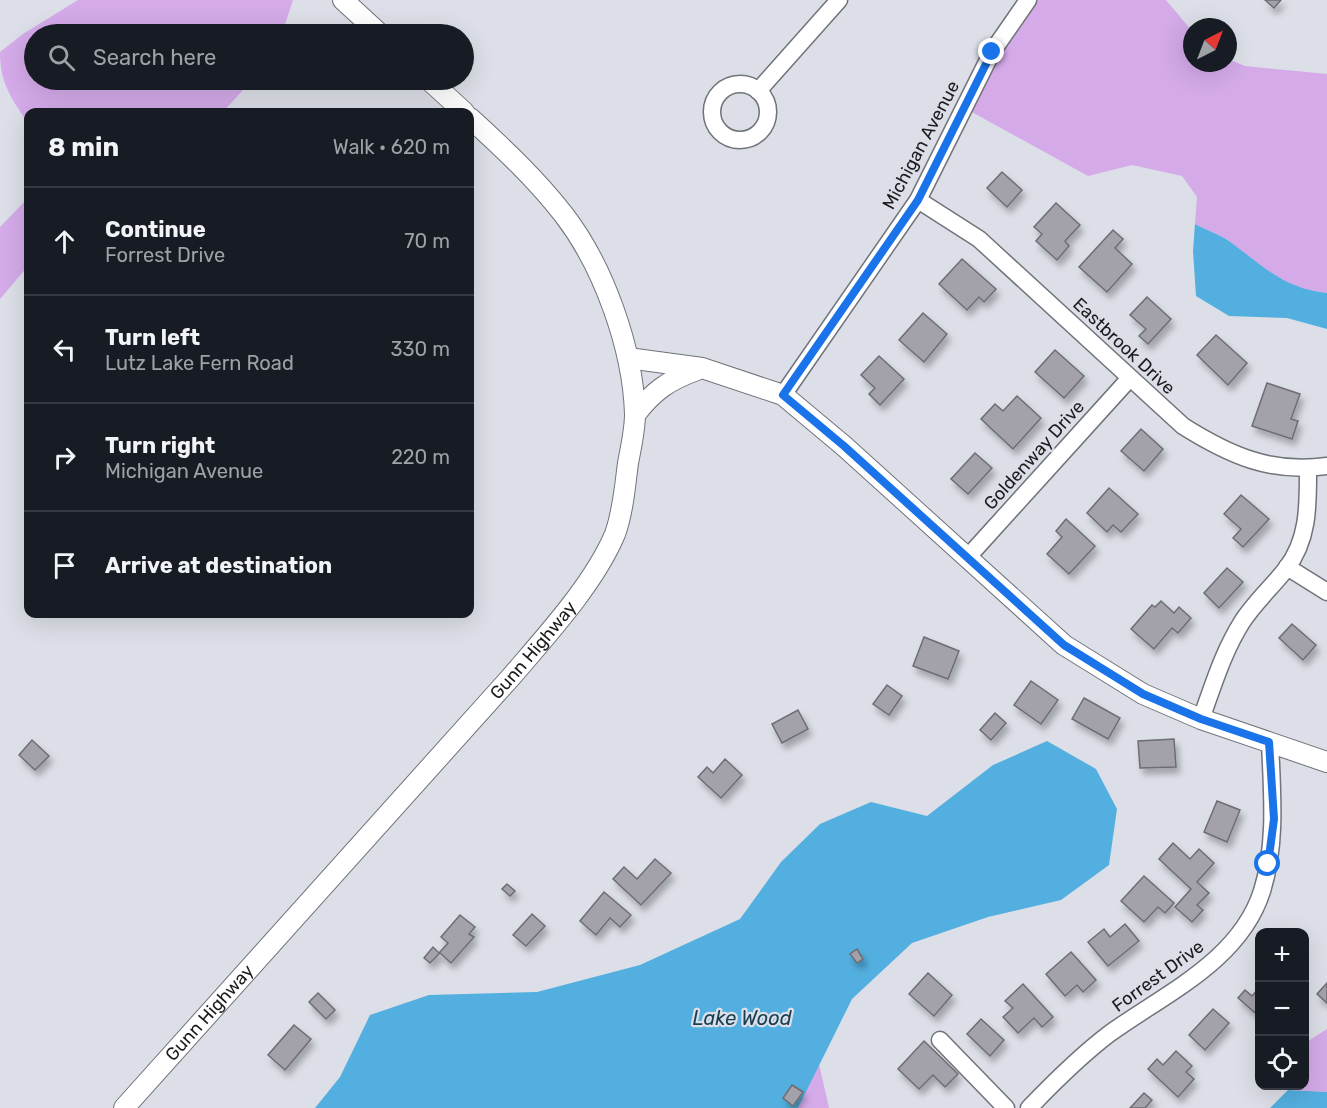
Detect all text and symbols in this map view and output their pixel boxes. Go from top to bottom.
north arrow [1183,18,1237,72]
search box [24,24,474,90]
route end [978,38,1004,64]
icon: search [45,41,78,74]
text: Search here [93,44,216,71]
street label: Michigan Avenue [878,77,964,213]
text: 8 min [48,132,119,163]
text: Walk · 620 m [333,135,450,159]
text: Continue [105,216,206,243]
icon: ahead [48,225,81,258]
text: 70 m [404,229,450,253]
text: Forrest Drive [105,243,225,267]
street label: Eastbrook Drive [1068,293,1180,399]
text: Turn left [105,324,200,351]
icon: left [48,333,81,366]
text: 330 m [391,337,450,361]
text: Lutz Lake Fern Road [105,351,294,375]
street label: Goldenway Drive [979,396,1089,514]
text: Turn right [105,432,215,459]
icon: right [48,441,81,474]
text: 220 m [391,445,450,469]
text: Michigan Avenue [105,459,263,483]
icon: arrive [48,549,81,582]
text: Arrive at destination [105,552,332,579]
street label: Gunn Highway [485,597,581,704]
route start [1254,850,1280,876]
map controls [1255,928,1309,1090]
button: + [1255,928,1309,982]
street label: Forrest Drive [1108,935,1208,1017]
street label: Gunn Highway [161,960,259,1066]
button: − [1255,982,1309,1036]
water label: Lake Wood [692,1006,793,1030]
button: locate [1255,1036,1309,1090]

